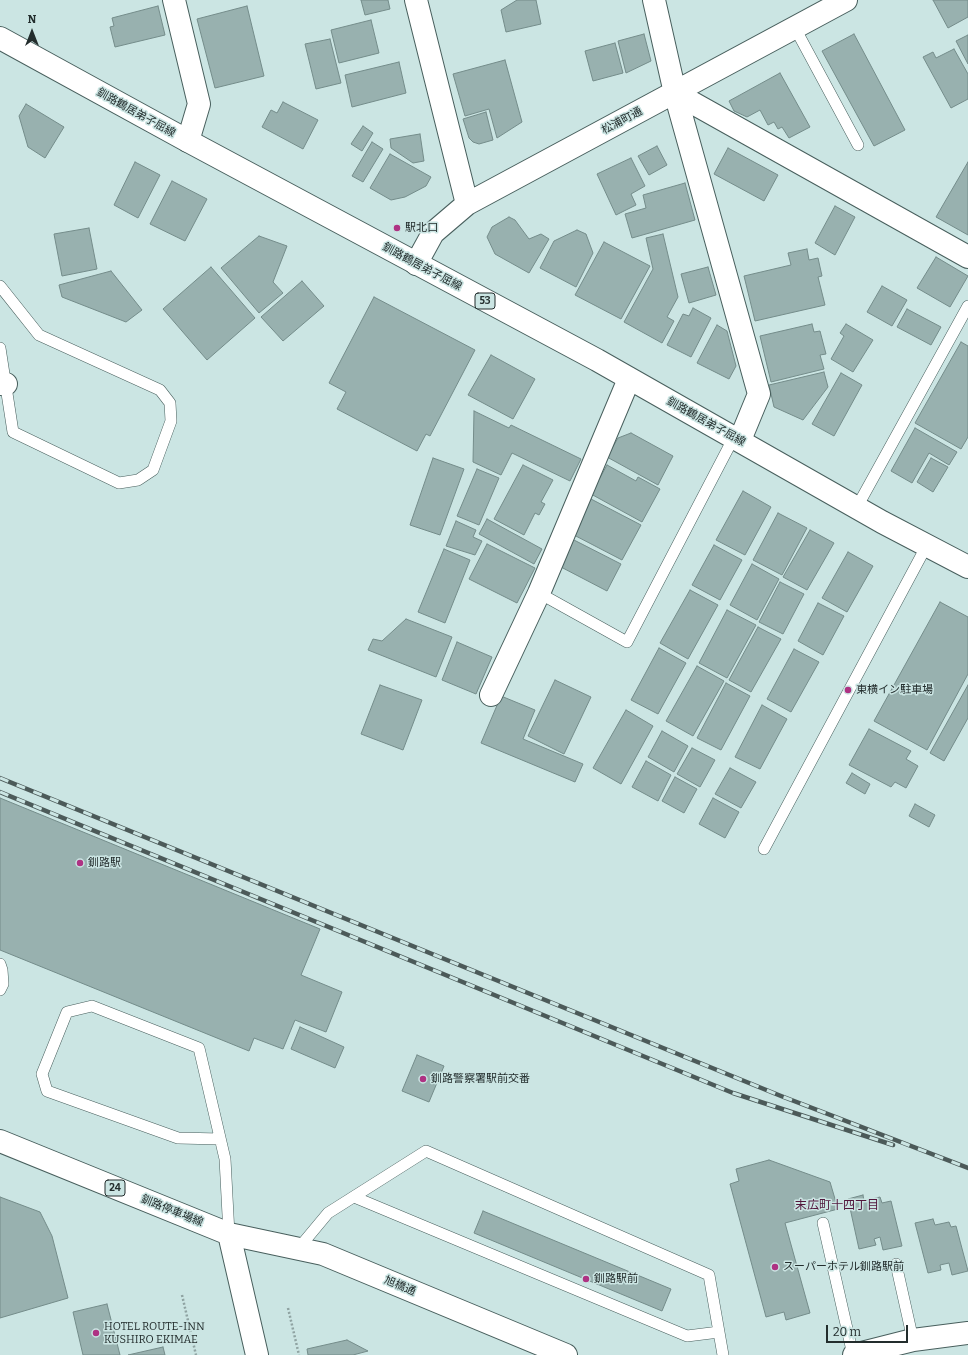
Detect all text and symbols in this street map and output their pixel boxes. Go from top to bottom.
north arrow [12,12,52,52]
text: N [28,13,36,26]
street label: 釧路鶴居弟子屈線 [94,86,178,140]
street label: 松浦町通 [599,105,645,137]
place label: 駅北口 [405,221,438,235]
marker: 駅北口 [392,223,402,233]
street label: 釧路鶴居弟子屈線 [380,241,464,293]
road number: 53 [475,293,495,309]
street label: 釧路鶴居弟子屈線 [664,395,748,449]
place label: 東横イン駐車場 [856,683,933,697]
marker: 東横イン駐車場 [843,685,853,695]
place label: 釧路駅 [88,856,121,870]
marker: 釧路駅 [75,858,85,868]
place label: 釧路警察署駅前交番 [431,1072,530,1086]
marker: 釧路警察署駅前交番 [418,1074,428,1084]
road number: 24 [105,1180,125,1196]
street label: 釧路停車場線 [139,1193,205,1229]
district label: 末広町十四丁目 [795,1199,879,1213]
place label: スーパーホテル釧路駅前 [783,1260,904,1274]
marker: スーパーホテル釧路駅前 [770,1262,780,1272]
place label: 釧路駅前 [594,1272,638,1286]
street label: 旭橋通 [382,1273,418,1299]
marker: 釧路駅前 [581,1274,591,1284]
scale bar [828,1317,910,1343]
place label: HOTEL ROUTE-INN KUSHIRO EKIMAE [104,1320,205,1346]
text: 20 m [833,1325,861,1339]
marker: HOTEL ROUTE-INN KUSHIRO EKIMAE [91,1328,101,1338]

